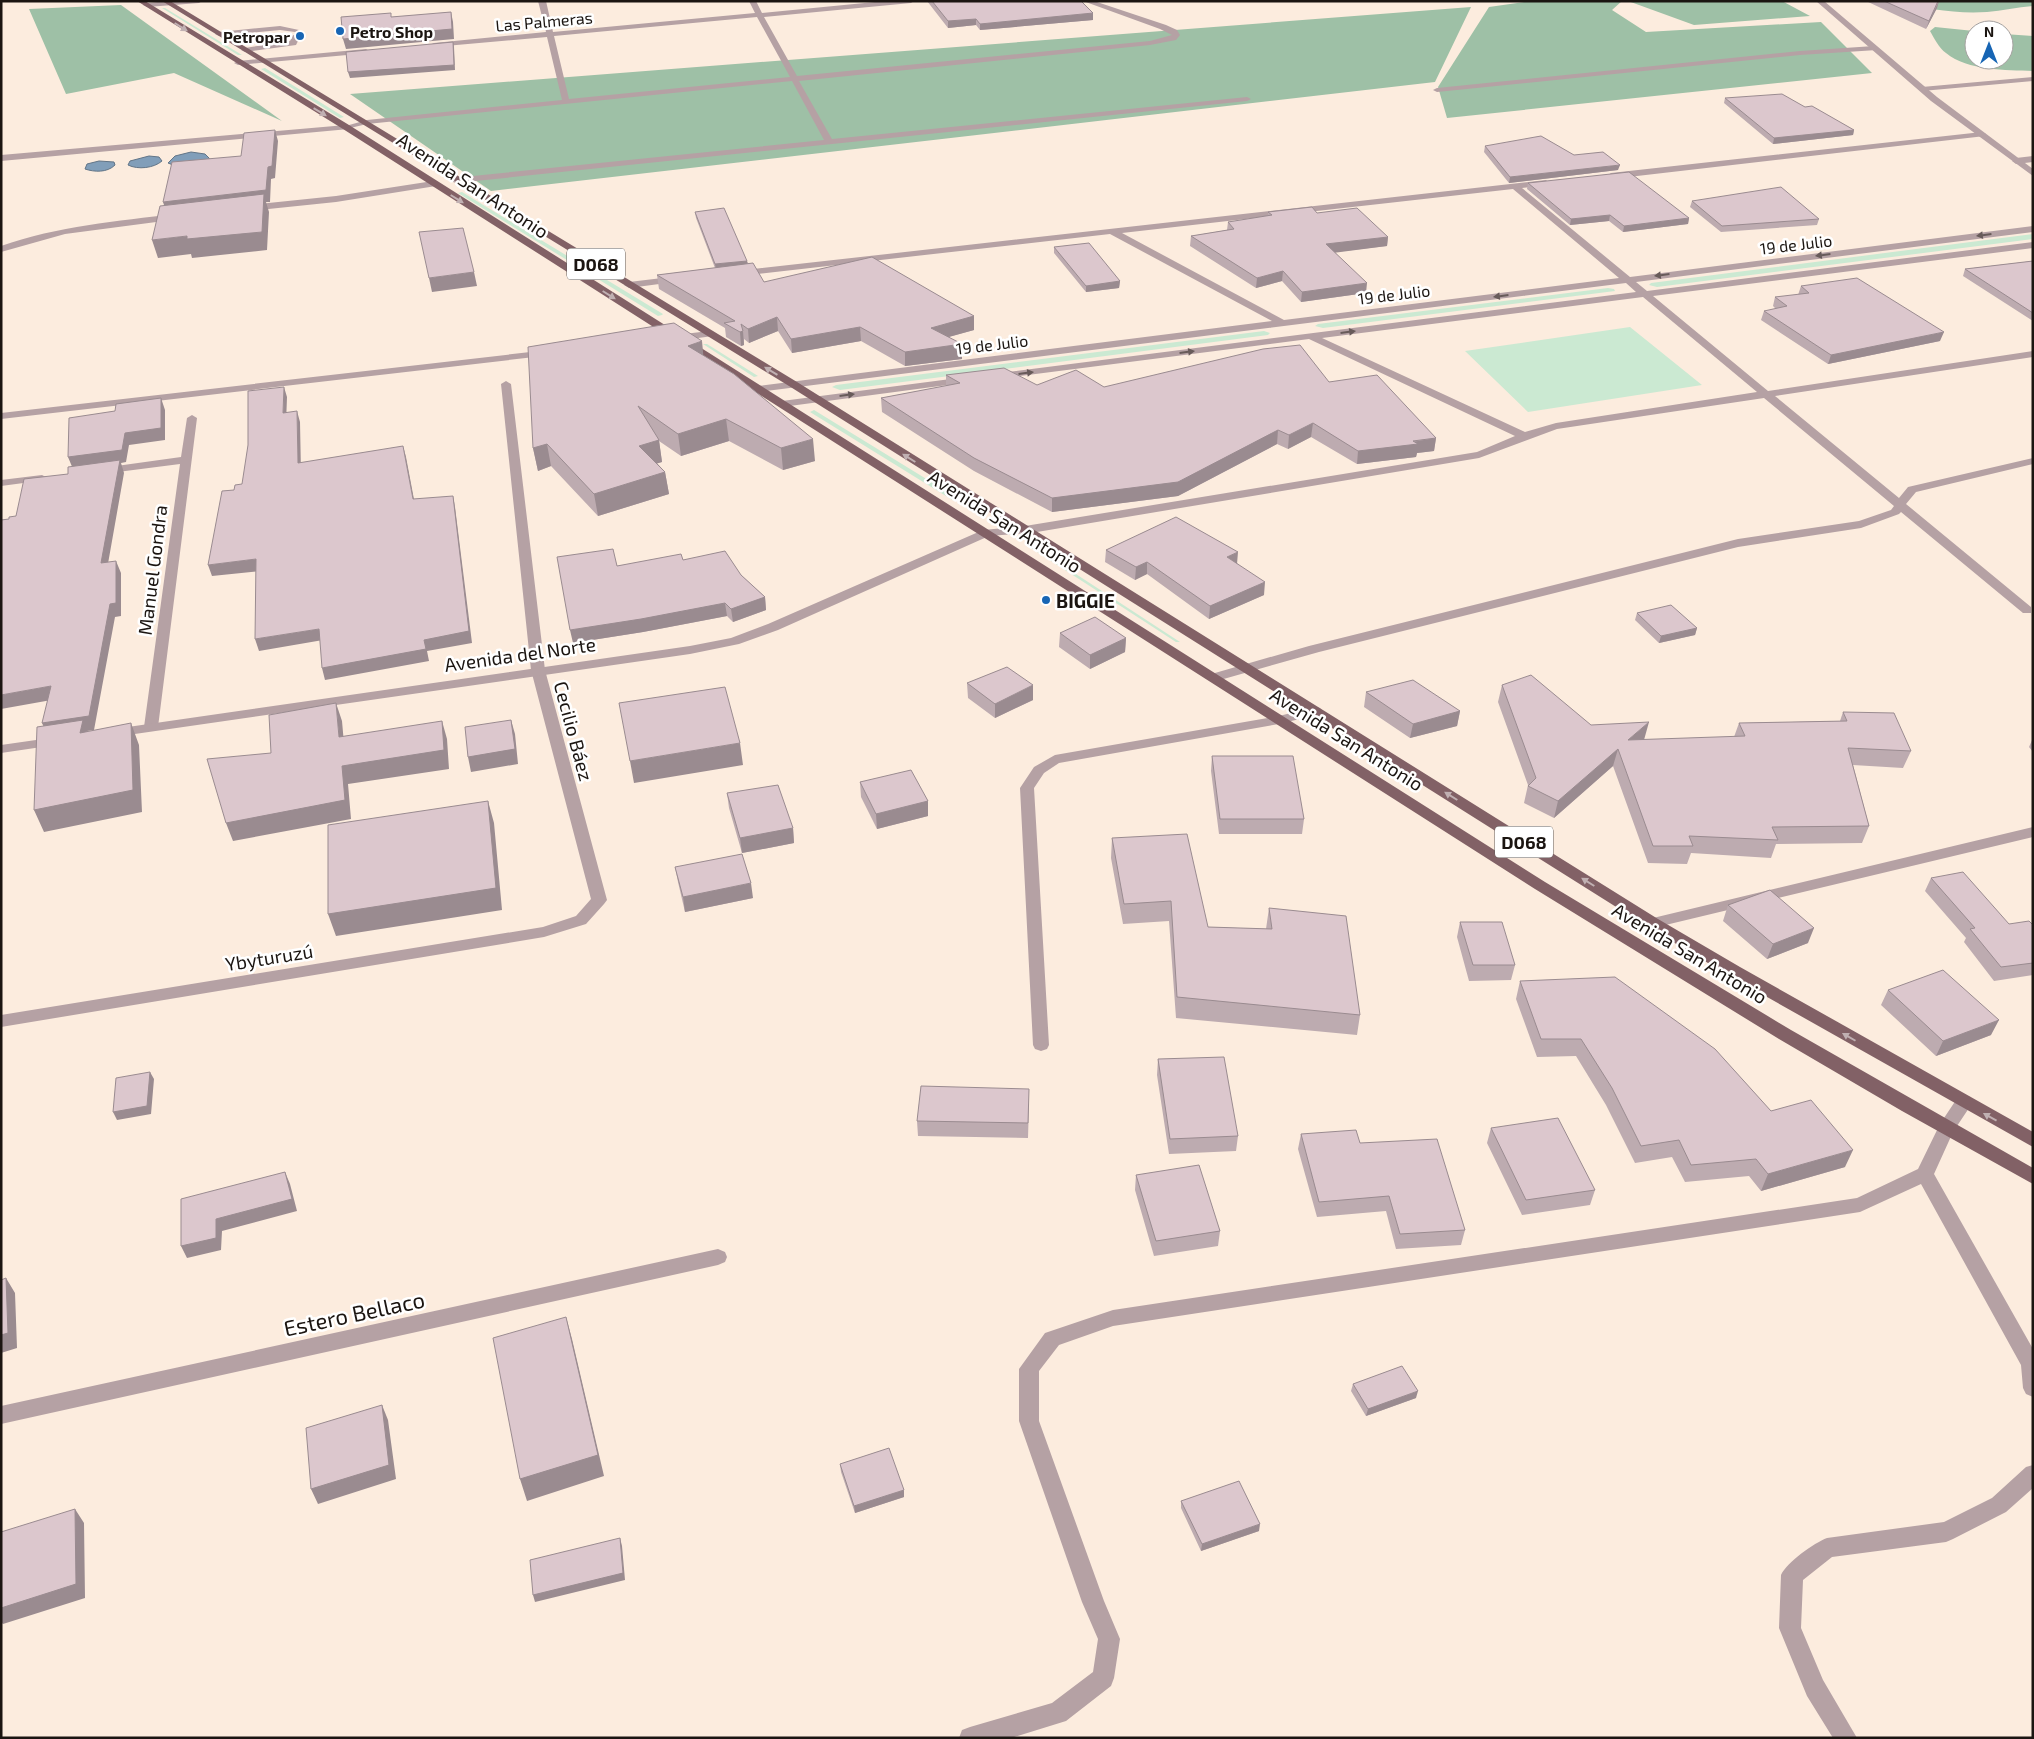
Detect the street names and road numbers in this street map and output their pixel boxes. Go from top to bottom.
street label: Las Palmeras [495,7,593,35]
street label: Avenida San Antonio [393,127,553,243]
street label: 19 de Julio [1759,230,1833,258]
road number: D068 [567,248,625,280]
street label: 19 de Julio [1357,280,1431,308]
street label: 19 de Julio [955,330,1029,358]
street label: Avenida San Antonio [924,465,1086,577]
street label: Manuel Gondra [133,503,171,637]
street label: Avenida del Norte [443,632,597,676]
street label: Cecilio Báez [550,679,598,783]
street label: Avenida San Antonio [1266,683,1428,795]
road number: D068 [1495,826,1553,858]
street label: Avenida San Antonio [1609,898,1771,1008]
street label: Ybyturuzú [223,939,315,975]
street label: Estero Bellaco [281,1285,427,1341]

